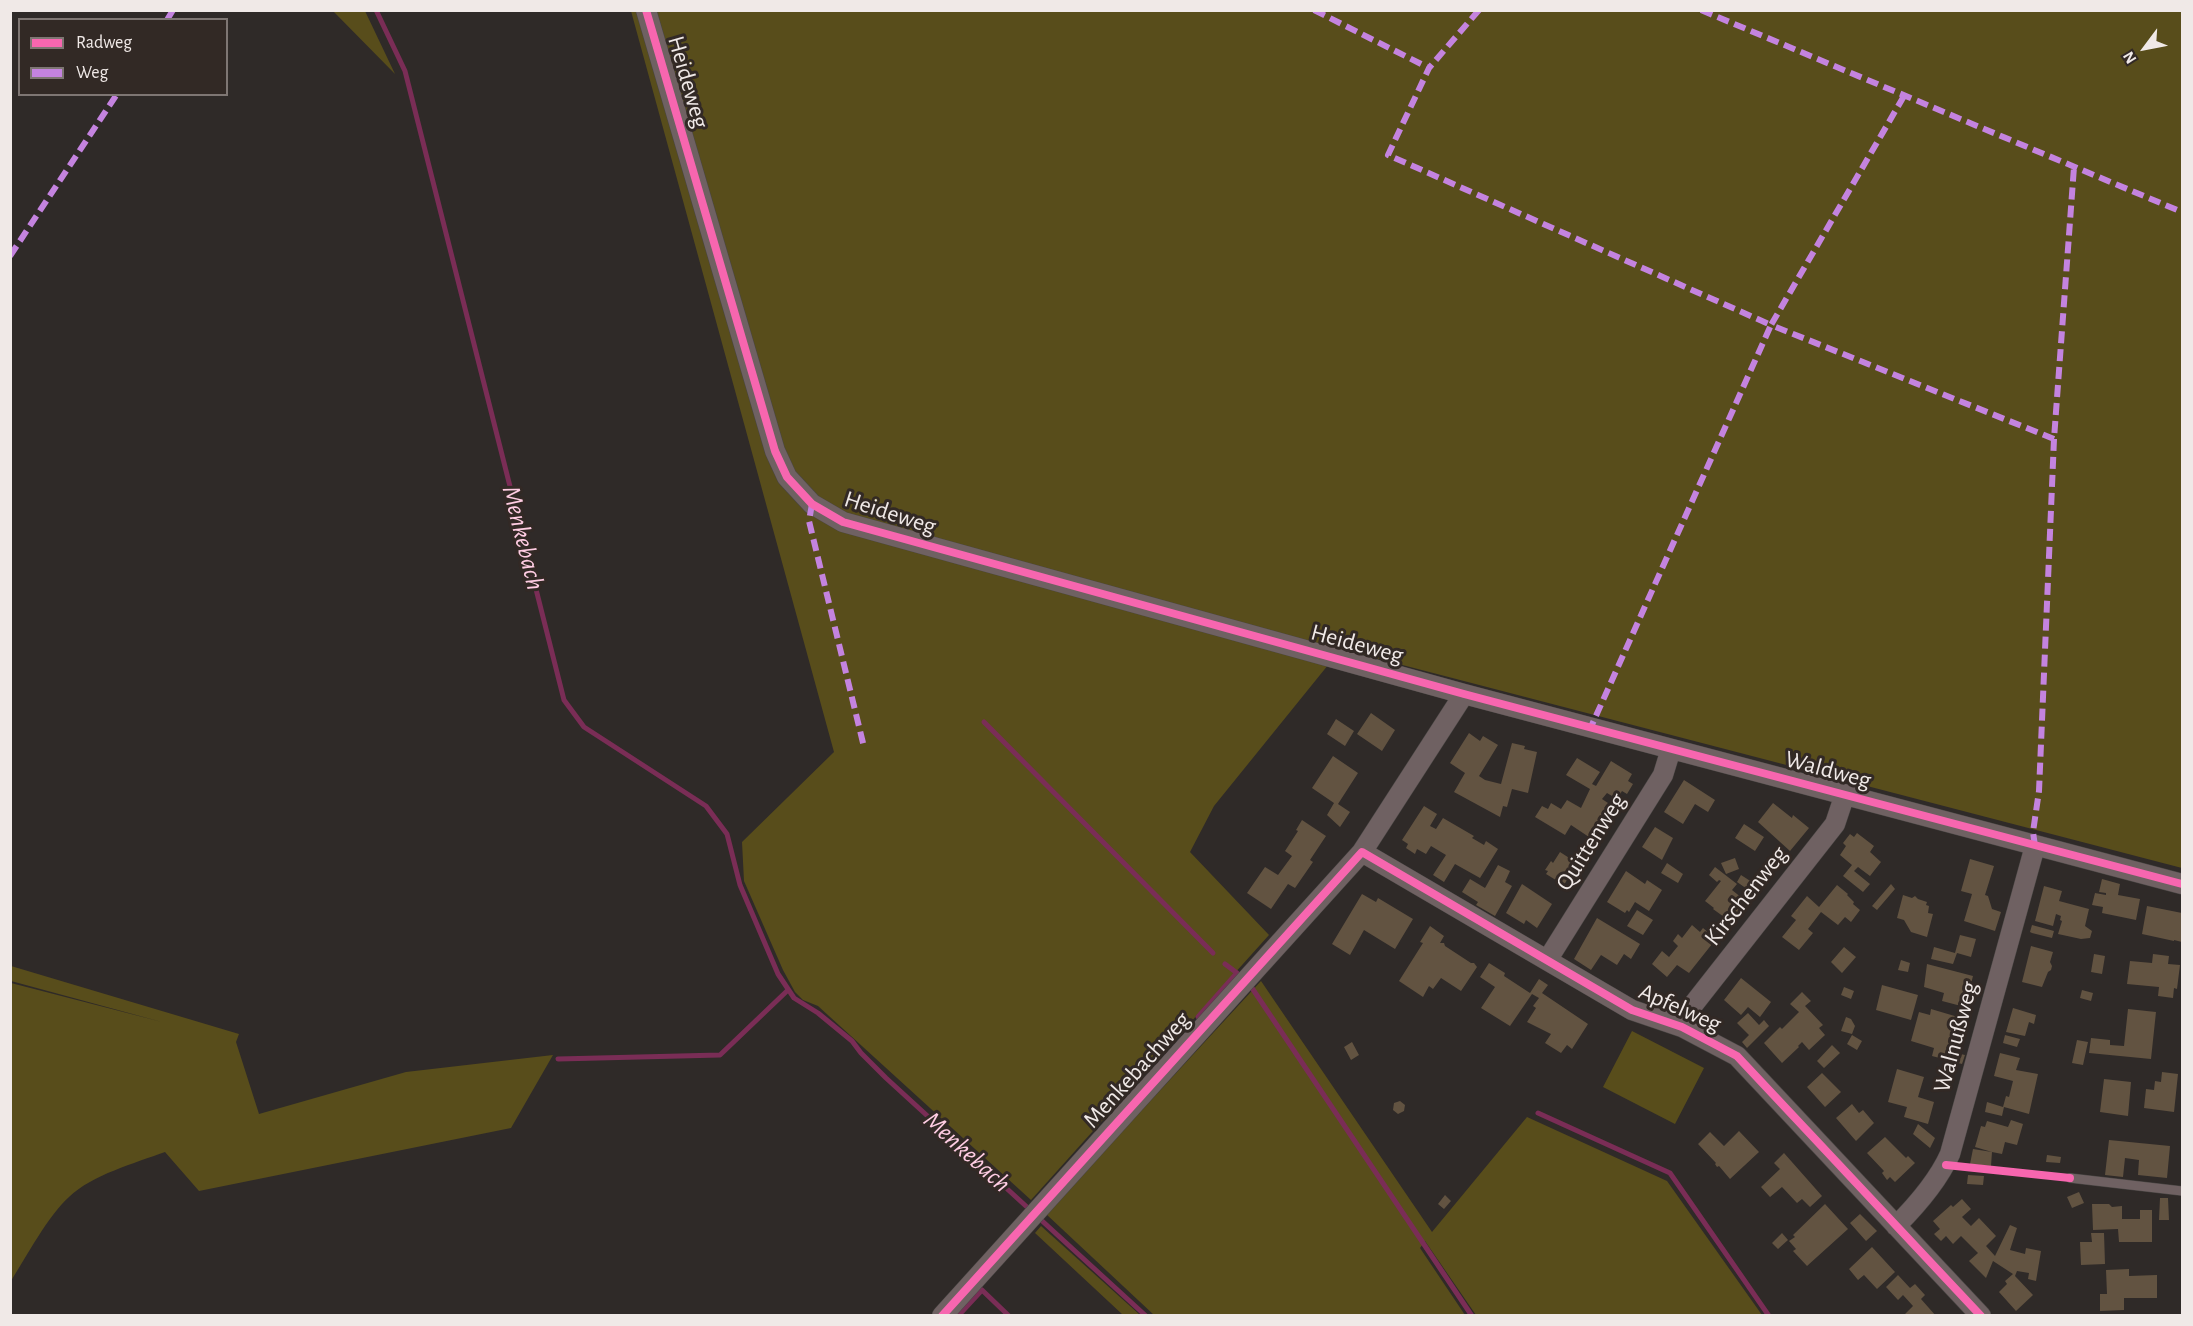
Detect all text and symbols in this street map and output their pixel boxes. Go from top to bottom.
legend [18,18,228,96]
north arrow [2115,18,2175,78]
street label: Heideweg [661,33,715,131]
text: Radweg [76,34,132,52]
text: N [2120,49,2139,66]
text: Weg [76,64,108,82]
water label: Menkebach [495,483,551,593]
street label: Heideweg [841,485,939,541]
street label: Heideweg [1308,618,1406,670]
street label: Waldweg [1782,745,1874,795]
street label: Quittenweg [1550,788,1632,896]
street label: Kirschenweg [1698,840,1794,952]
street label: Apfelweg [1634,977,1726,1039]
street label: Walnußweg [1927,978,1985,1096]
street label: Menkebachweg [1077,1006,1197,1134]
water label: Menkebach [917,1105,1017,1199]

